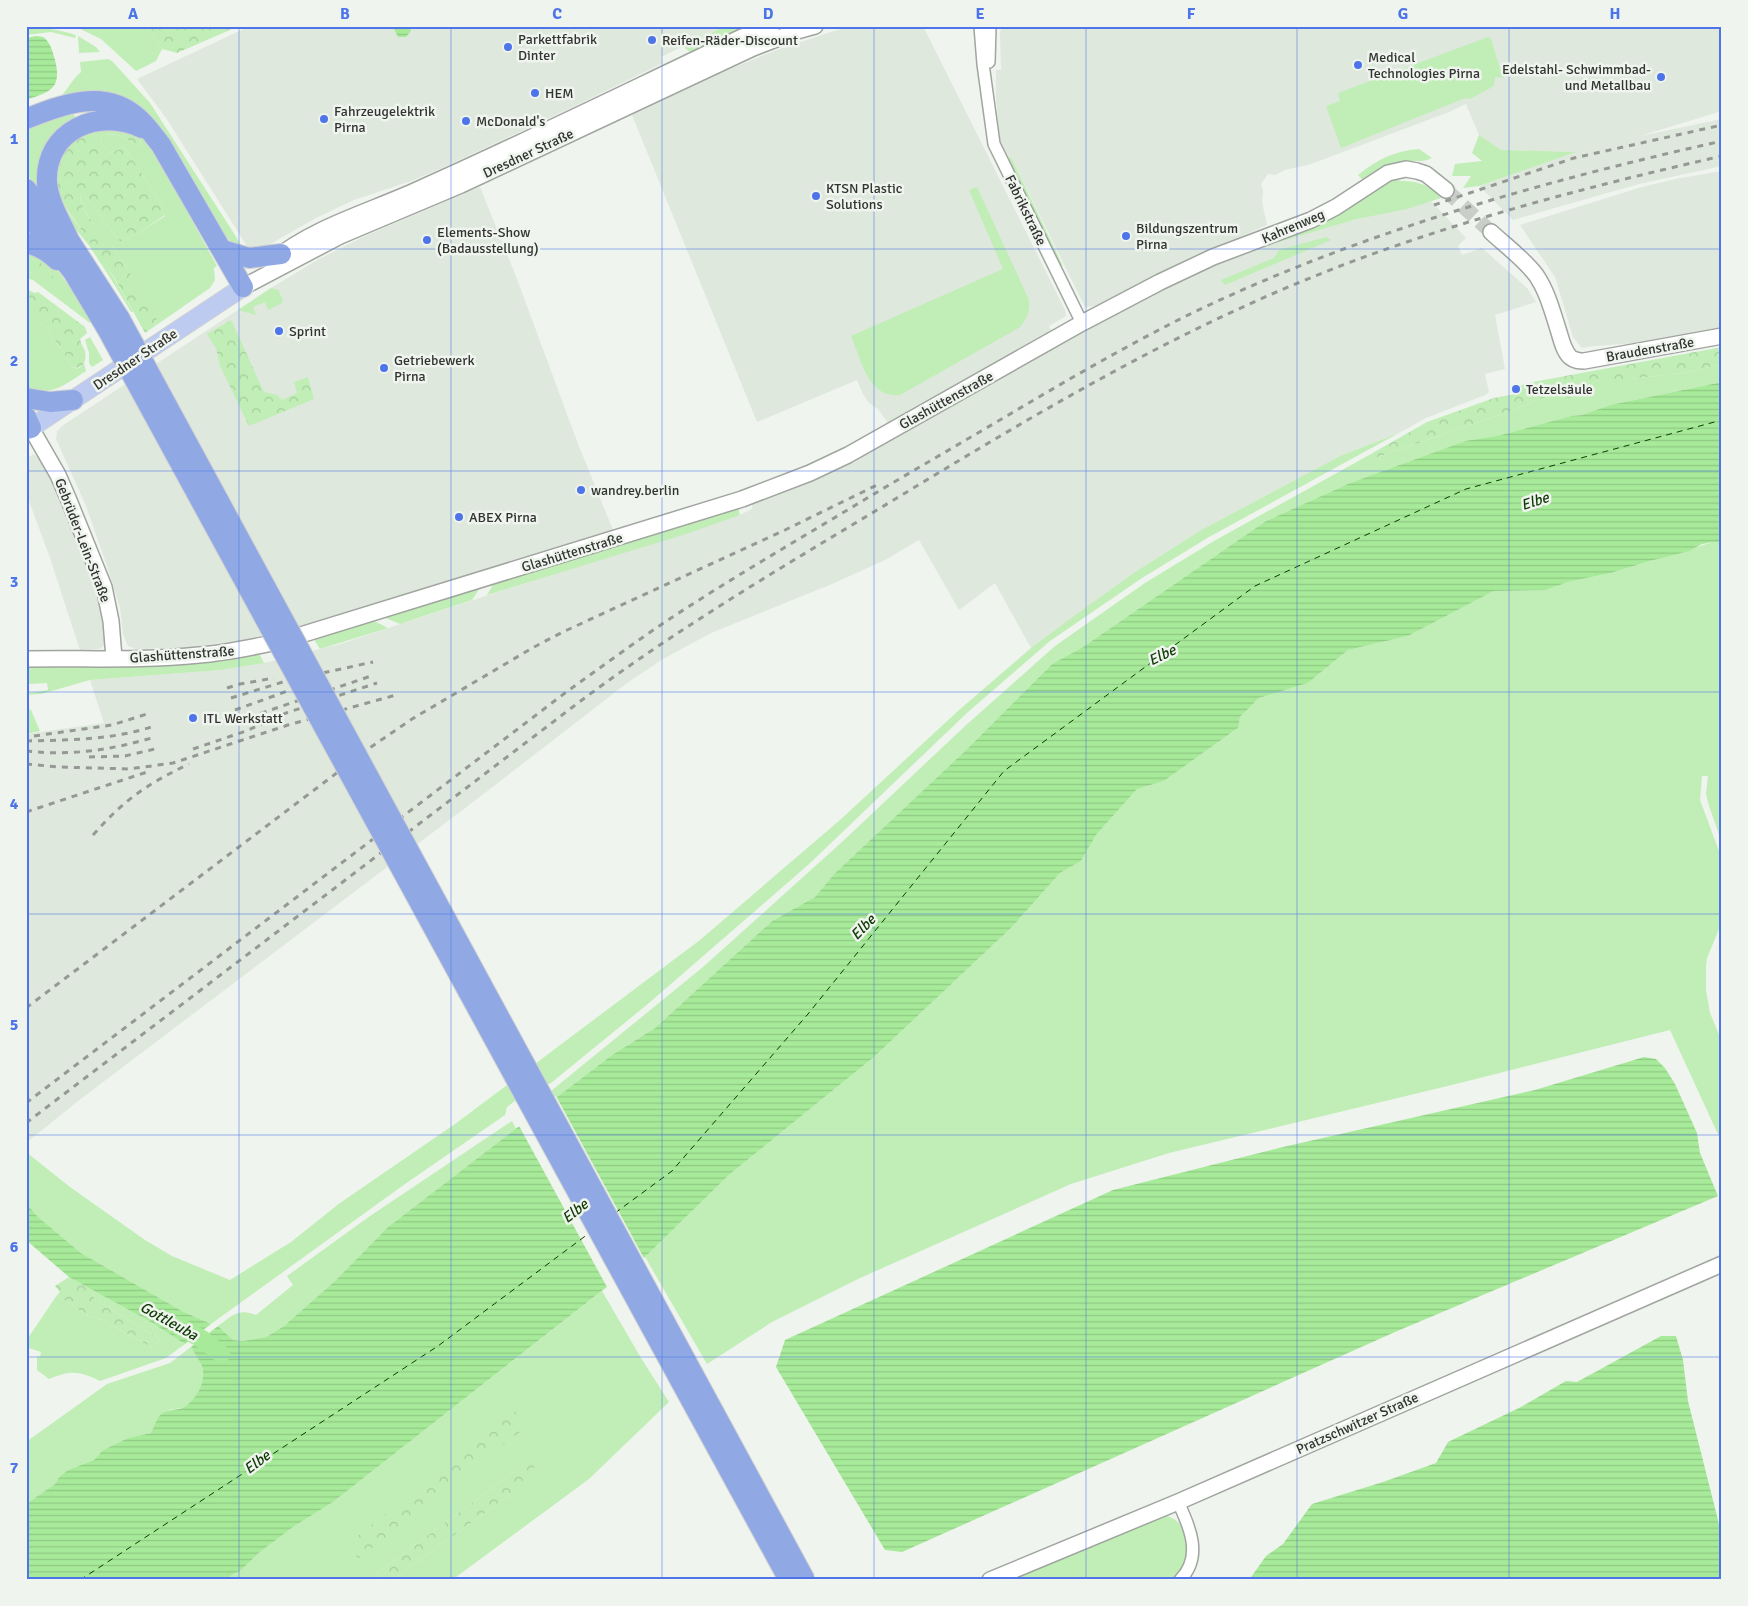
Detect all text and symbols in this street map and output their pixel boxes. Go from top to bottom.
text: A [128,4,139,24]
text: B [340,4,350,24]
text: C [552,4,562,24]
text: D [763,4,774,24]
text: E [975,4,985,24]
text: F [1187,4,1196,24]
text: G [1398,4,1408,24]
text: H [1610,4,1620,24]
place label: Parkettfabrik Dinter [518,31,597,64]
place label: Reifen-Räder-Discount [662,32,798,49]
marker: Reifen-Räder-Discount [646,34,658,46]
marker: Parkettfabrik Dinter [502,41,514,53]
place label: Medical Technologies Pirna [1368,49,1480,82]
marker: Medical Technologies Pirna [1352,59,1364,71]
place label: Edelstahl- Schwimmbad- und Metallbau [1502,61,1651,94]
marker: Edelstahl- Schwimmbad- und Metallbau [1655,71,1667,83]
place label: HEM [545,85,574,102]
marker: HEM [529,87,541,99]
place label: Fahrzeugelektrik Pirna [334,103,435,136]
marker: Fahrzeugelektrik Pirna [318,113,330,125]
place label: McDonald's [476,113,545,130]
marker: McDonald's [460,115,472,127]
street label: Dresdner Straße [480,125,576,182]
text: 1 [10,129,19,149]
street label: Fabrikstraße [1001,172,1050,248]
place label: KTSN Plastic Solutions [826,180,903,213]
marker: KTSN Plastic Solutions [810,190,822,202]
street label: Kahrenweg [1259,206,1327,247]
place label: Bildungszentrum Pirna [1136,220,1238,253]
place label: Elements-Show (Badausstellung) [437,224,539,257]
marker: Bildungszentrum Pirna [1120,230,1132,242]
marker: Elements-Show (Badausstellung) [421,234,433,246]
place label: Sprint [289,323,326,340]
street label: Dresdner Straße [90,325,181,394]
marker: Sprint [273,325,285,337]
street label: Braudenstraße [1605,333,1695,366]
text: 2 [10,351,18,371]
place label: Getriebewerk Pirna [394,352,474,385]
marker: Getriebewerk Pirna [378,362,390,374]
street label: Glashüttenstraße [896,368,996,433]
place label: Tetzelsäule [1526,381,1593,398]
marker: Tetzelsäule [1510,383,1522,395]
street label: Gebrüder-Lein-Straße [51,476,114,605]
place label: wandrey.berlin [591,482,679,499]
marker: wandrey.berlin [575,484,587,496]
water label: Elbe [1519,488,1553,514]
place label: ABEX Pirna [469,509,537,526]
marker: ABEX Pirna [453,511,465,523]
street label: Glashüttenstraße [519,529,625,576]
text: 3 [10,572,18,592]
water label: Elbe [1145,640,1180,669]
street label: Glashüttenstraße [129,642,235,667]
place label: ITL Werkstatt [203,710,283,727]
marker: ITL Werkstatt [187,712,199,724]
text: 4 [10,794,19,814]
water label: Elbe [847,909,880,943]
text: 5 [10,1015,18,1035]
water label: Elbe [558,1194,593,1227]
text: 6 [10,1237,19,1257]
water label: Gottleuba [137,1298,201,1344]
street label: Pratzschwitzer Straße [1293,1389,1421,1458]
water label: Elbe [240,1445,275,1478]
text: 7 [10,1458,19,1478]

